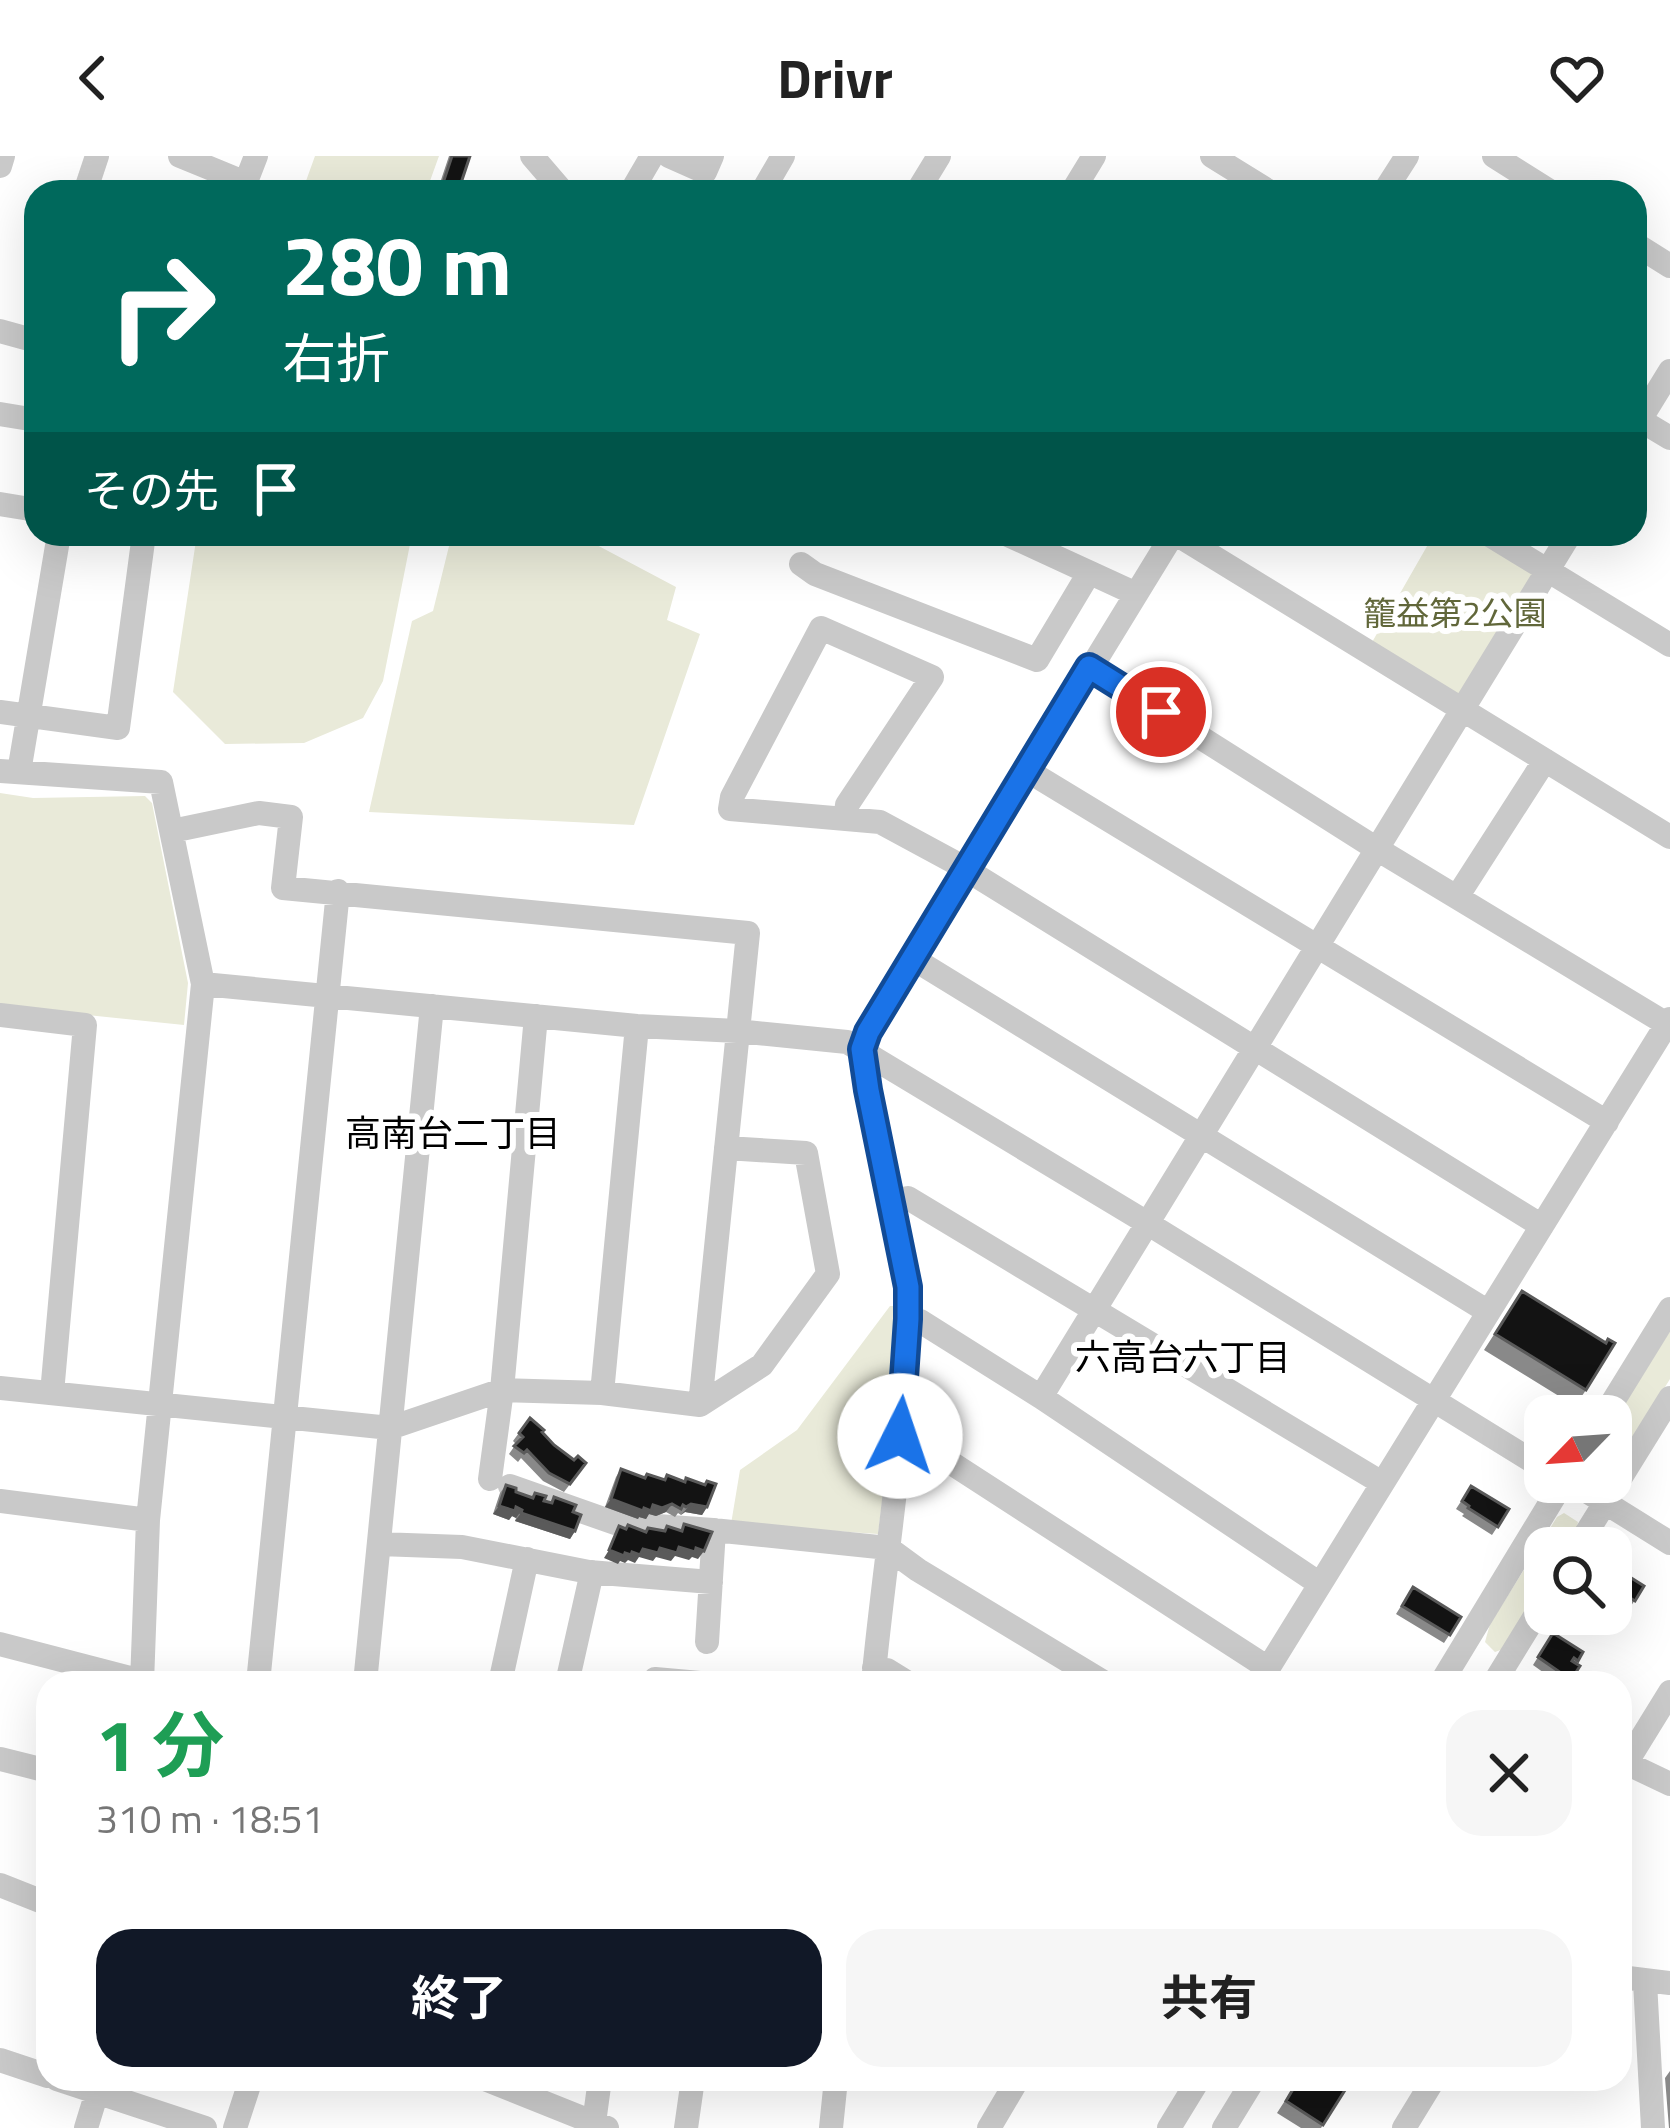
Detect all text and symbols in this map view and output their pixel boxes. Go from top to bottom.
text: Drivr [777,37,893,119]
icon: back [60,45,126,111]
icon: heart [1544,45,1610,111]
text: 280 m [282,200,512,328]
icon: right [84,228,240,384]
text: 右折 [282,317,390,399]
text: その先 [84,456,219,524]
icon: arrive [243,456,309,522]
park label: 籠益第2公園 [1363,588,1547,638]
pin [1110,661,1212,763]
icon: arrive [1128,679,1194,745]
district label: 高南台二丁目 [345,1105,561,1160]
district label: 六高台六丁目 [1075,1329,1291,1384]
position arrow [837,1373,963,1499]
north arrow [1524,1395,1632,1503]
map controls [1524,1395,1632,1635]
button: search [1524,1527,1632,1635]
text: 1 分 [96,1689,224,1799]
button: close [1446,1710,1572,1836]
text: 310 m · 18:51 [96,1789,324,1848]
button: 終了 [96,1929,822,2067]
button: 共有 [846,1929,1572,2067]

